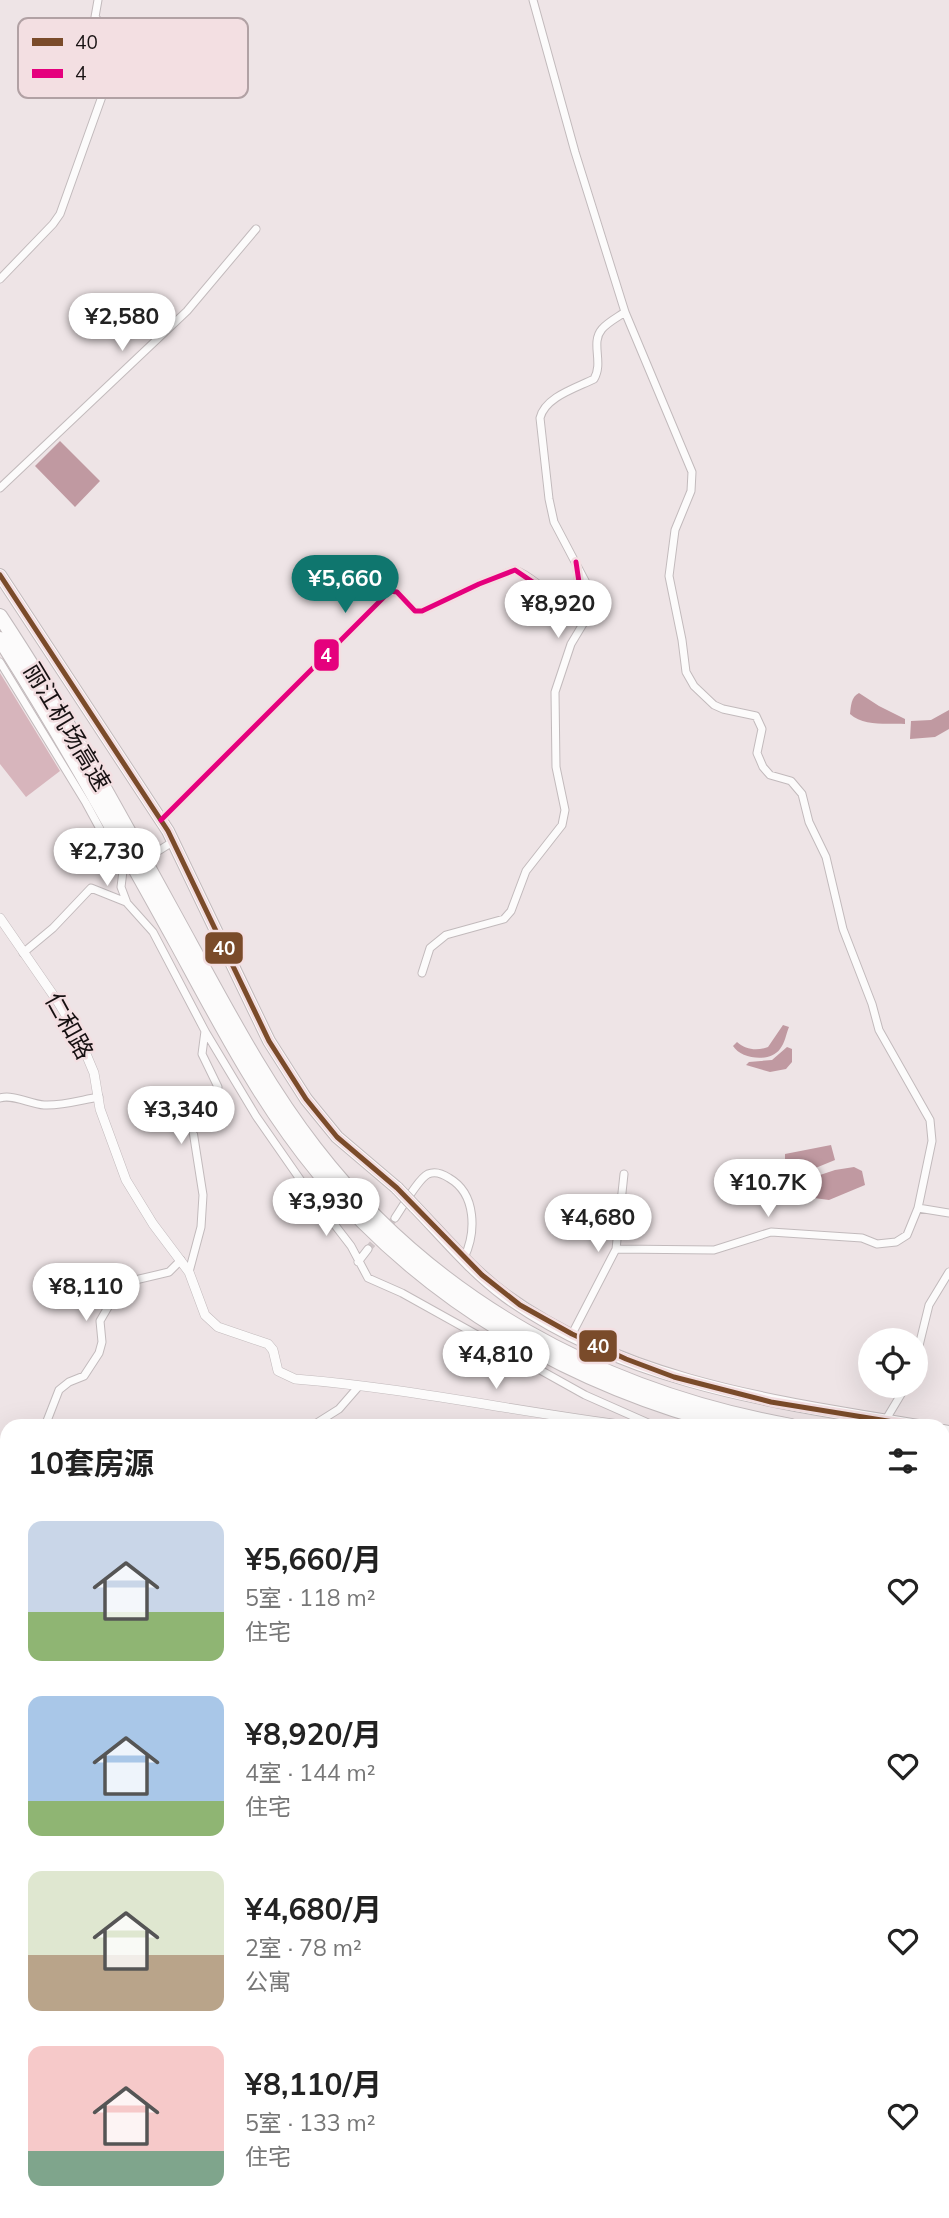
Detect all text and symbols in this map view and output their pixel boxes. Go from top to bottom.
legend [18,18,248,98]
text: 40 [75,30,98,54]
text: 4 [75,61,86,85]
pin: ¥2,580 [65,294,179,353]
text: ¥2,580 [85,301,159,330]
pin: ¥5,660 [288,556,402,615]
text: ¥5,660 [308,563,382,592]
pin: ¥8,920 [501,580,615,640]
text: ¥8,920 [521,588,595,617]
line badge: 4 [313,638,340,672]
text: 4 [320,643,332,667]
street label: 丽江机场高速 [18,657,118,796]
pin: ¥2,730 [50,828,164,888]
text: ¥2,730 [70,836,144,865]
line badge: 40 [204,931,244,965]
text: 40 [213,936,235,960]
street label: 仁和路 [39,987,100,1064]
pin: ¥3,340 [124,1086,238,1146]
text: ¥3,340 [144,1094,218,1123]
pin: ¥10.7K [711,1160,825,1219]
text: ¥10.7K [730,1167,806,1196]
pin: ¥3,930 [269,1178,383,1238]
text: ¥3,930 [289,1186,363,1215]
pin: ¥4,680 [541,1194,655,1254]
text: ¥4,680 [561,1202,635,1231]
pin: ¥8,110 [29,1264,143,1323]
text: ¥8,110 [49,1271,123,1300]
map controls [858,1328,928,1398]
button: locate [858,1328,928,1398]
line badge: 40 [578,1329,618,1363]
pin: ¥4,810 [439,1332,553,1391]
text: 40 [587,1334,609,1358]
text: ¥4,810 [459,1339,533,1368]
icon: filters [884,1442,922,1480]
text: 10套房源 [28,1444,154,1482]
text: ¥5,660/月 [245,1540,382,1578]
icon: home [84,1549,168,1633]
icon: heart [884,1572,922,1610]
text: 5室 · 118 m² [245,1583,375,1612]
text: 住宅 [245,1617,291,1646]
text: ¥8,920/月 [245,1715,382,1753]
icon: home [84,1724,168,1808]
icon: heart [884,1747,922,1785]
text: 4室 · 144 m² [245,1758,375,1787]
text: 住宅 [245,1792,291,1821]
text: ¥4,680/月 [245,1890,382,1928]
icon: home [84,1899,168,1983]
icon: heart [884,1922,922,1960]
text: 2室 · 78 m² [245,1933,362,1962]
text: 公寓 [245,1967,291,1996]
text: ¥8,110/月 [245,2065,382,2103]
icon: home [84,2074,168,2158]
icon: heart [884,2097,922,2135]
text: 5室 · 133 m² [245,2108,375,2137]
text: 住宅 [245,2142,291,2171]

